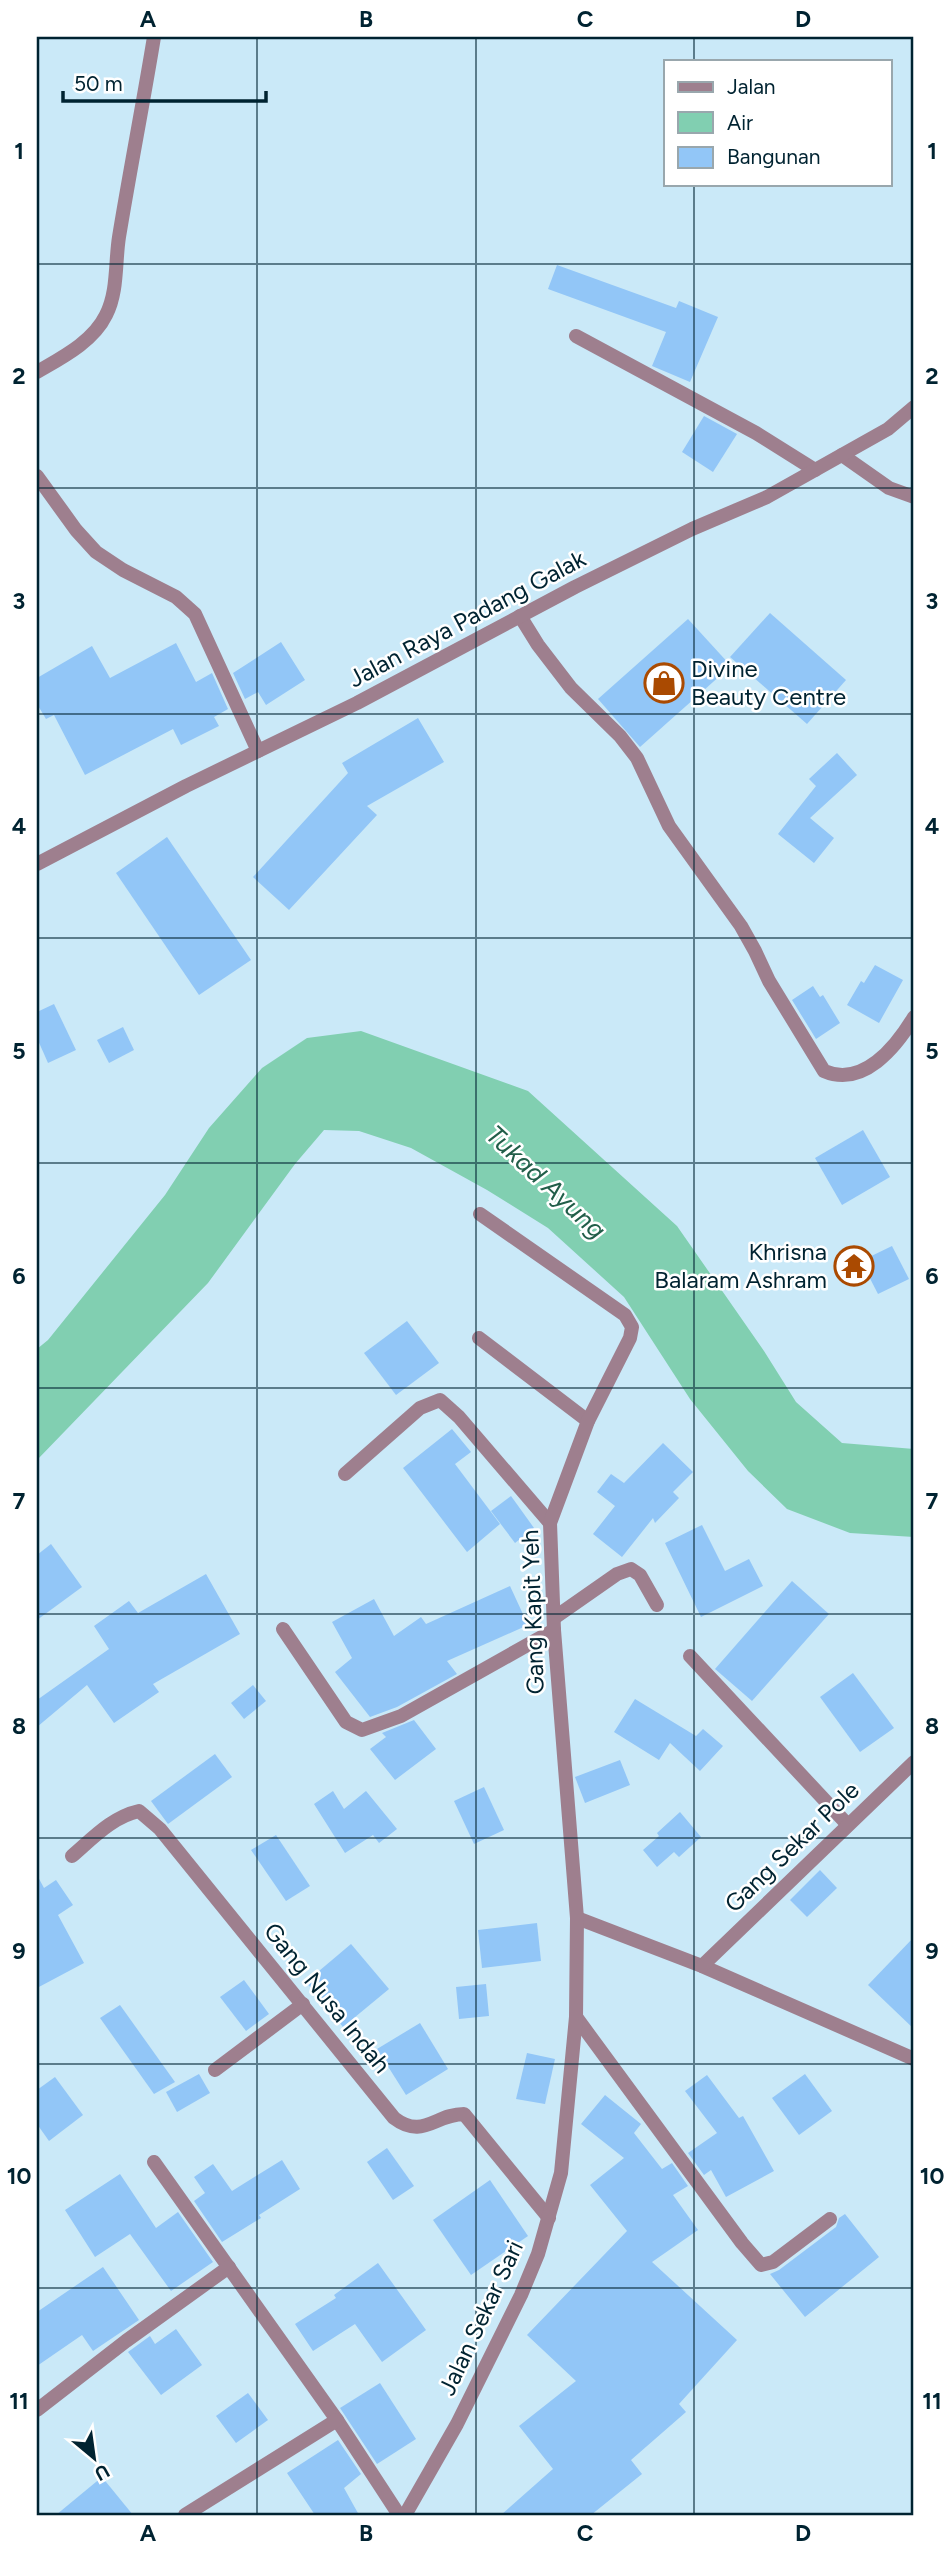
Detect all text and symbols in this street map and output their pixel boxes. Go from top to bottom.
text: A [140,5,157,33]
text: B [359,5,373,33]
text: C [577,5,594,33]
text: D [795,5,811,33]
scale bar [63,60,266,104]
legend [664,60,892,186]
text: 50 m [74,71,123,96]
text: Jalan [727,74,776,99]
text: Air [727,110,753,135]
text: 1 [14,137,24,165]
text: 1 [927,137,937,165]
text: Bangunan [727,144,820,169]
text: 2 [12,362,26,390]
text: 2 [925,362,939,390]
street label: Jalan Raya Padang Galak [343,544,591,693]
text: 3 [13,587,25,615]
text: 3 [926,587,938,615]
place label: Divine Beauty Centre [691,654,846,711]
shop icon: Divine Beauty Centre [643,662,685,704]
text: 4 [12,812,26,840]
text: 4 [925,812,939,840]
text: 5 [12,1037,26,1065]
text: 5 [925,1037,939,1065]
water label: Tukad Ayung [479,1118,613,1246]
place label: Khrisna Balaram Ashram [654,1237,827,1294]
temple icon: Khrisna Balaram Ashram [833,1245,875,1287]
text: 6 [12,1262,26,1290]
text: 6 [925,1262,939,1290]
text: 7 [13,1487,26,1515]
text: 7 [926,1487,939,1515]
street label: Gang Kapit Yeh [515,1529,550,1695]
text: 8 [12,1712,26,1740]
text: 8 [925,1712,939,1740]
street label: Gang Sekar Pole [719,1775,865,1918]
street label: Gang Nusa Indah [258,1917,397,2079]
text: 9 [12,1937,26,1965]
text: 9 [925,1937,939,1965]
text: 10 [7,2162,31,2190]
text: 10 [920,2162,944,2190]
street label: Jalan Sekar Sari [432,2236,529,2400]
text: 11 [9,2387,29,2415]
text: 11 [922,2387,942,2415]
north arrow [60,2422,130,2492]
text: U [91,2459,113,2486]
text: A [140,2519,157,2547]
text: B [359,2519,373,2547]
text: C [577,2519,594,2547]
text: D [795,2519,811,2547]

